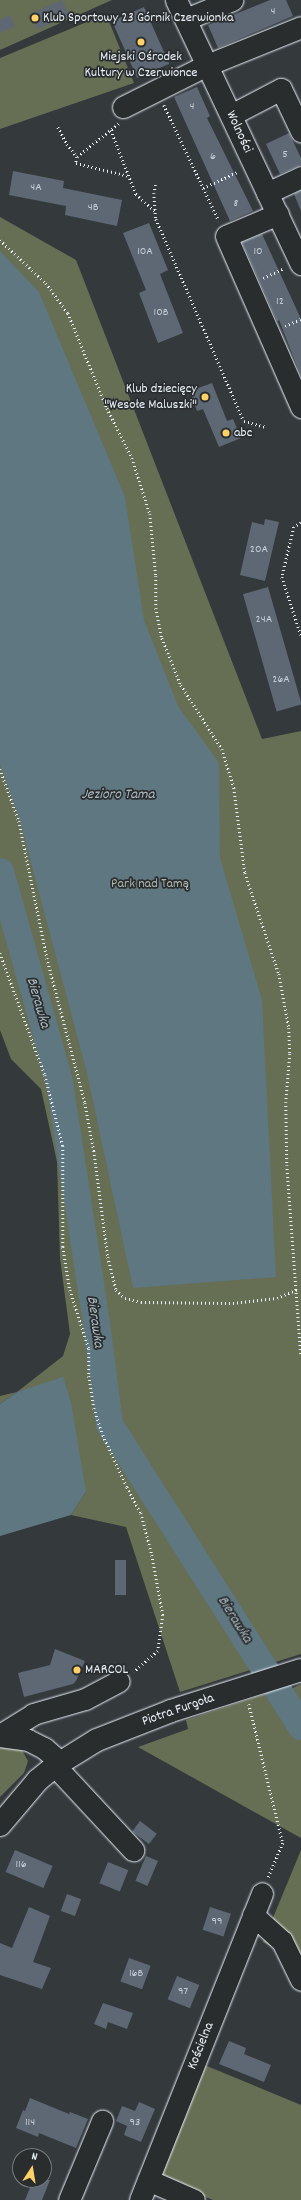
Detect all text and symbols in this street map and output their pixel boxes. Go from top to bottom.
house number: 4 [271,5,275,19]
place label: Klub Sportowy 23 Górnik Czerwionka [43,10,234,26]
marker: Klub Sportowy 23 Górnik Czerwionka [30,13,40,23]
marker: Miejski Ośrodek Kultury w Czerwionce [136,37,146,47]
place label: Miejski Ośrodek Kultury w Czerwionce [85,49,197,82]
house number: 4 [190,100,194,114]
street label: Wolności [222,108,256,156]
house number: 5 [282,148,288,162]
house number: 6 [210,150,216,164]
house number: 4A [30,181,42,195]
house number: 8 [234,197,238,211]
house number: 4B [88,201,98,215]
house number: 10A [137,245,153,259]
house number: 10 [253,245,263,259]
house number: 12 [276,295,284,309]
house number: 10B [154,306,168,320]
place label: Klub dziecięcy "Wesołe Maluszki" [104,381,197,414]
marker: Klub dziecięcy "Wesołe Maluszki" [200,392,210,402]
place label: abc [234,425,252,441]
marker: abc [221,428,231,438]
house number: 20A [250,543,268,557]
house number: 24A [256,613,272,627]
house number: 26A [272,673,290,687]
water label: Jezioro Tama [81,787,155,805]
park label: Park nad Tamą [111,876,189,892]
water label: Bierawka [21,976,53,1030]
water label: Bierawka [81,1295,107,1349]
water label: Bierawka [213,1593,255,1647]
place label: MARCOL [85,1662,128,1678]
marker: MARCOL [72,1665,82,1675]
street label: Piotra Furgoła [140,1690,216,1730]
house number: 116 [15,1858,27,1872]
house number: 99 [212,1915,222,1929]
house number: 16B [129,1967,143,1981]
house number: 97 [178,1985,188,1999]
street label: Kościelna [184,2020,218,2072]
house number: 114 [25,2116,35,2130]
house number: 93 [130,2116,140,2130]
north arrow [12,2148,52,2188]
text: N [30,2149,39,2166]

